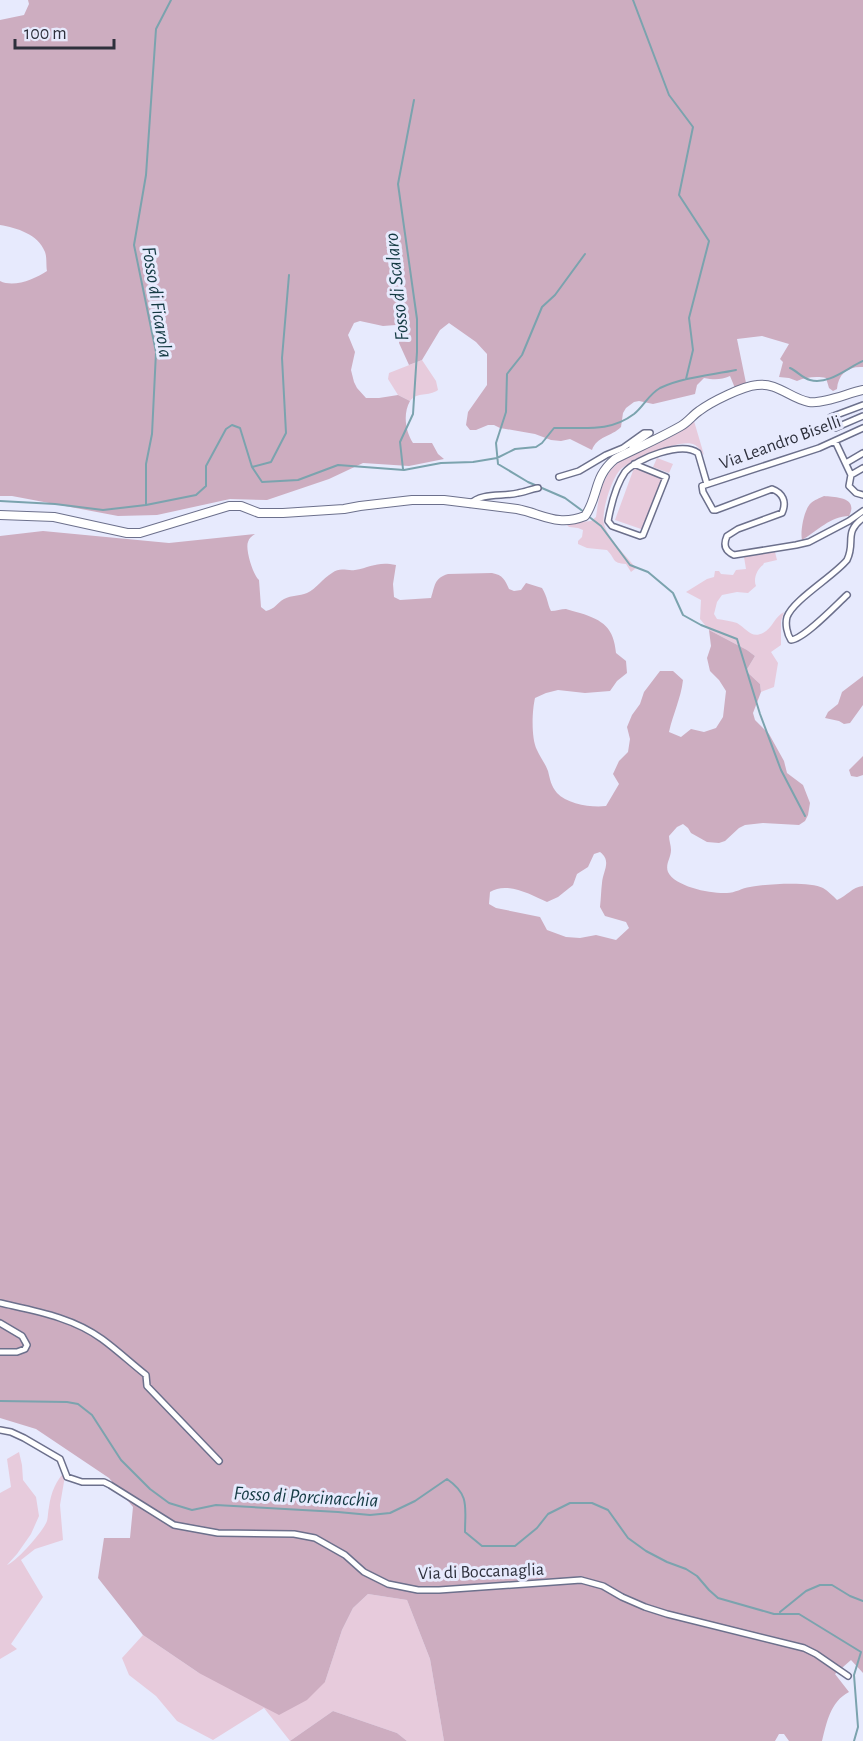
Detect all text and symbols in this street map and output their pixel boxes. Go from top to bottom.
scale bar [15,12,114,50]
text: 100 m [24,25,67,43]
water label: Fosso di Scalaro [381,232,413,342]
water label: Fosso di Ficarola [138,245,176,359]
street label: Via Leandro Biselli [717,413,844,473]
water label: Fosso di Porcinacchia [233,1483,379,1511]
street label: Via di Boccanaglia [418,1561,544,1583]

